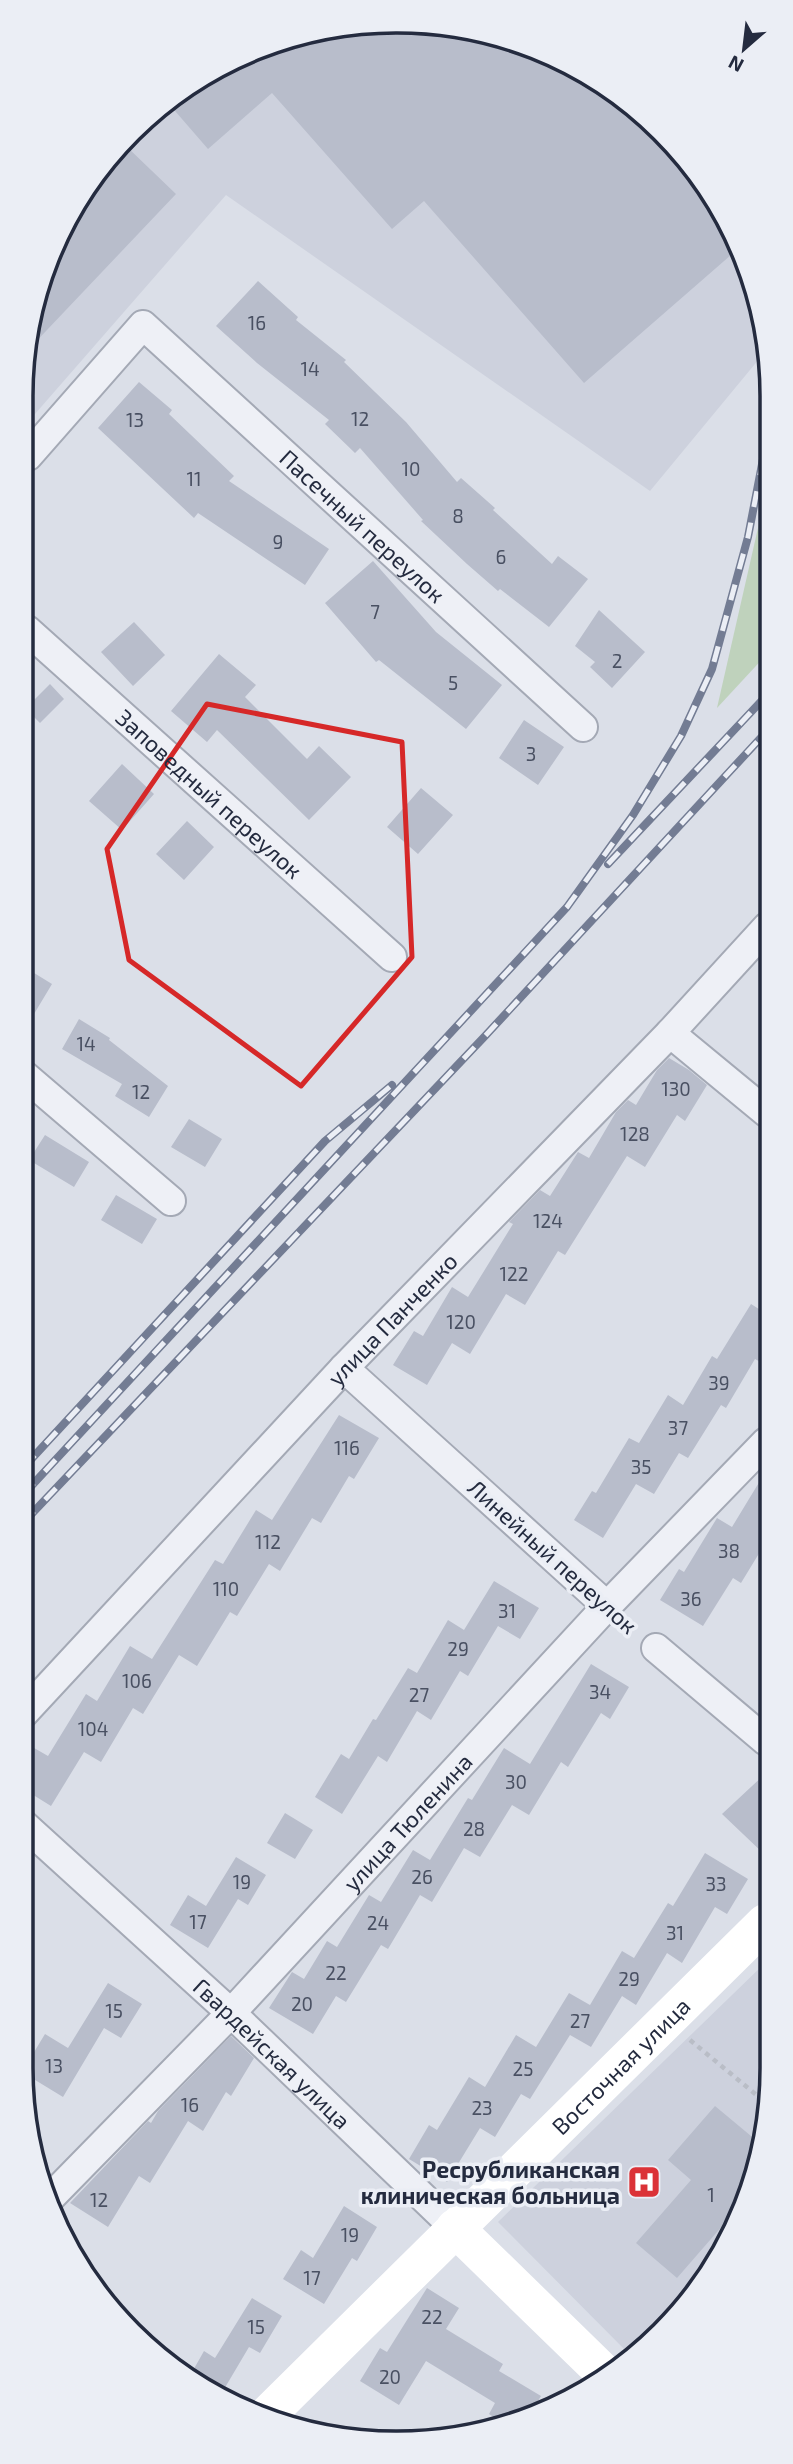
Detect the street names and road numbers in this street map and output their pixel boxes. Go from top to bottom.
street label: Пасечный переулок [274,443,451,608]
street label: Заповедный переулок [111,703,308,884]
street label: улица Панченко [321,1247,463,1392]
street label: Линейный переулок [462,1473,643,1640]
street label: улица Тюленина [337,1747,478,1897]
street label: Гвардейская улица [188,1972,357,2134]
street label: Восточная улица [546,1991,696,2140]

